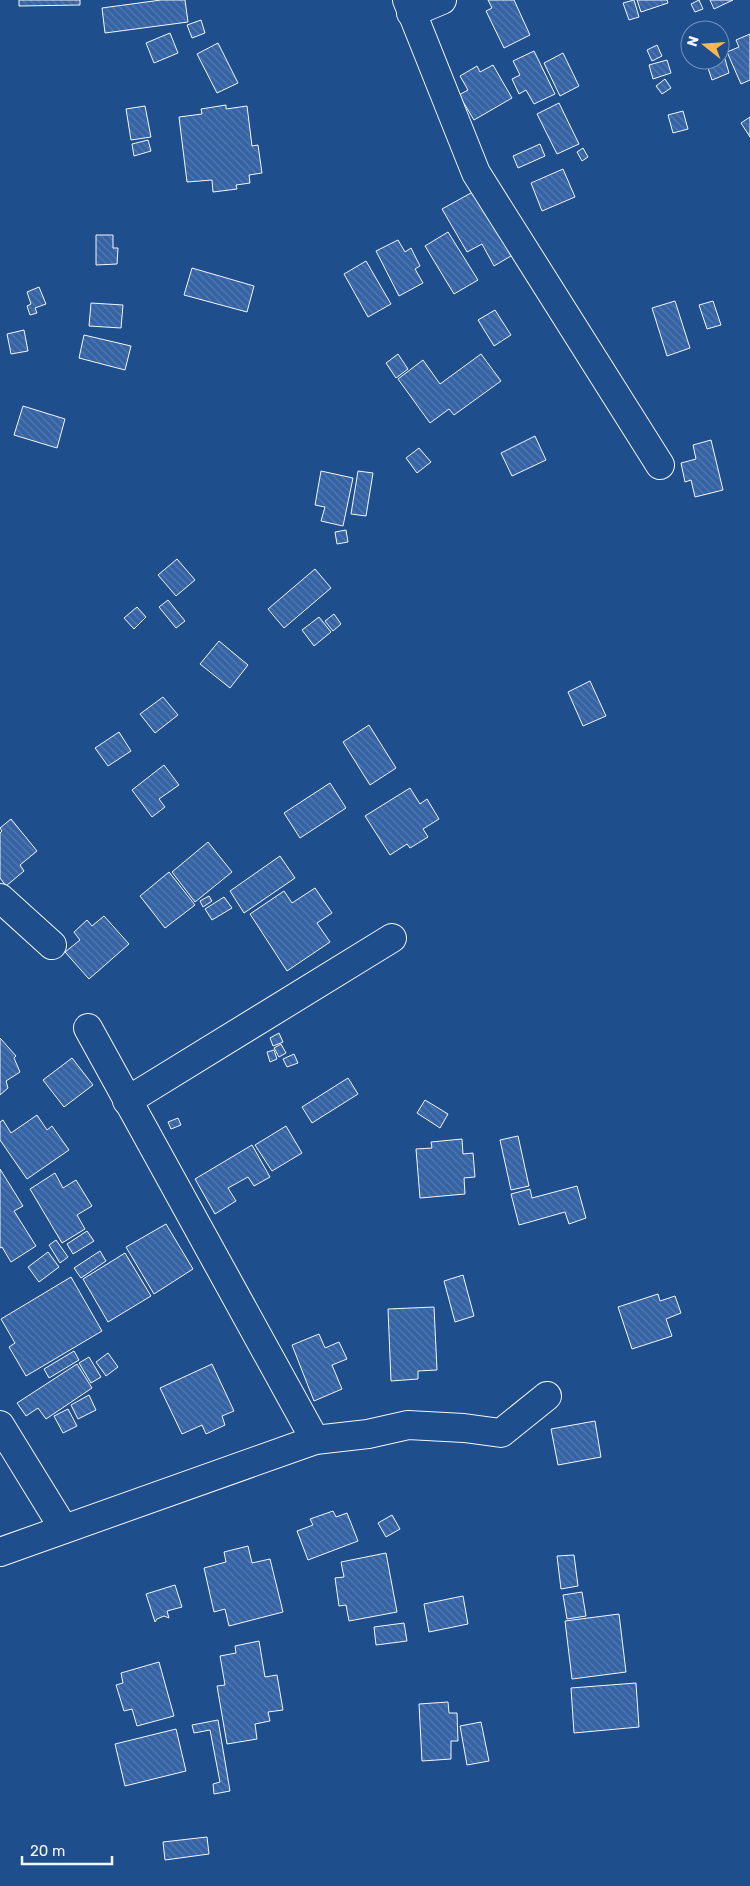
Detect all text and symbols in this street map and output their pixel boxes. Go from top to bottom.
north arrow [680,20,730,70]
text: N [683,34,703,49]
scale bar [22,1834,112,1866]
text: 20 m [30,1842,65,1860]

